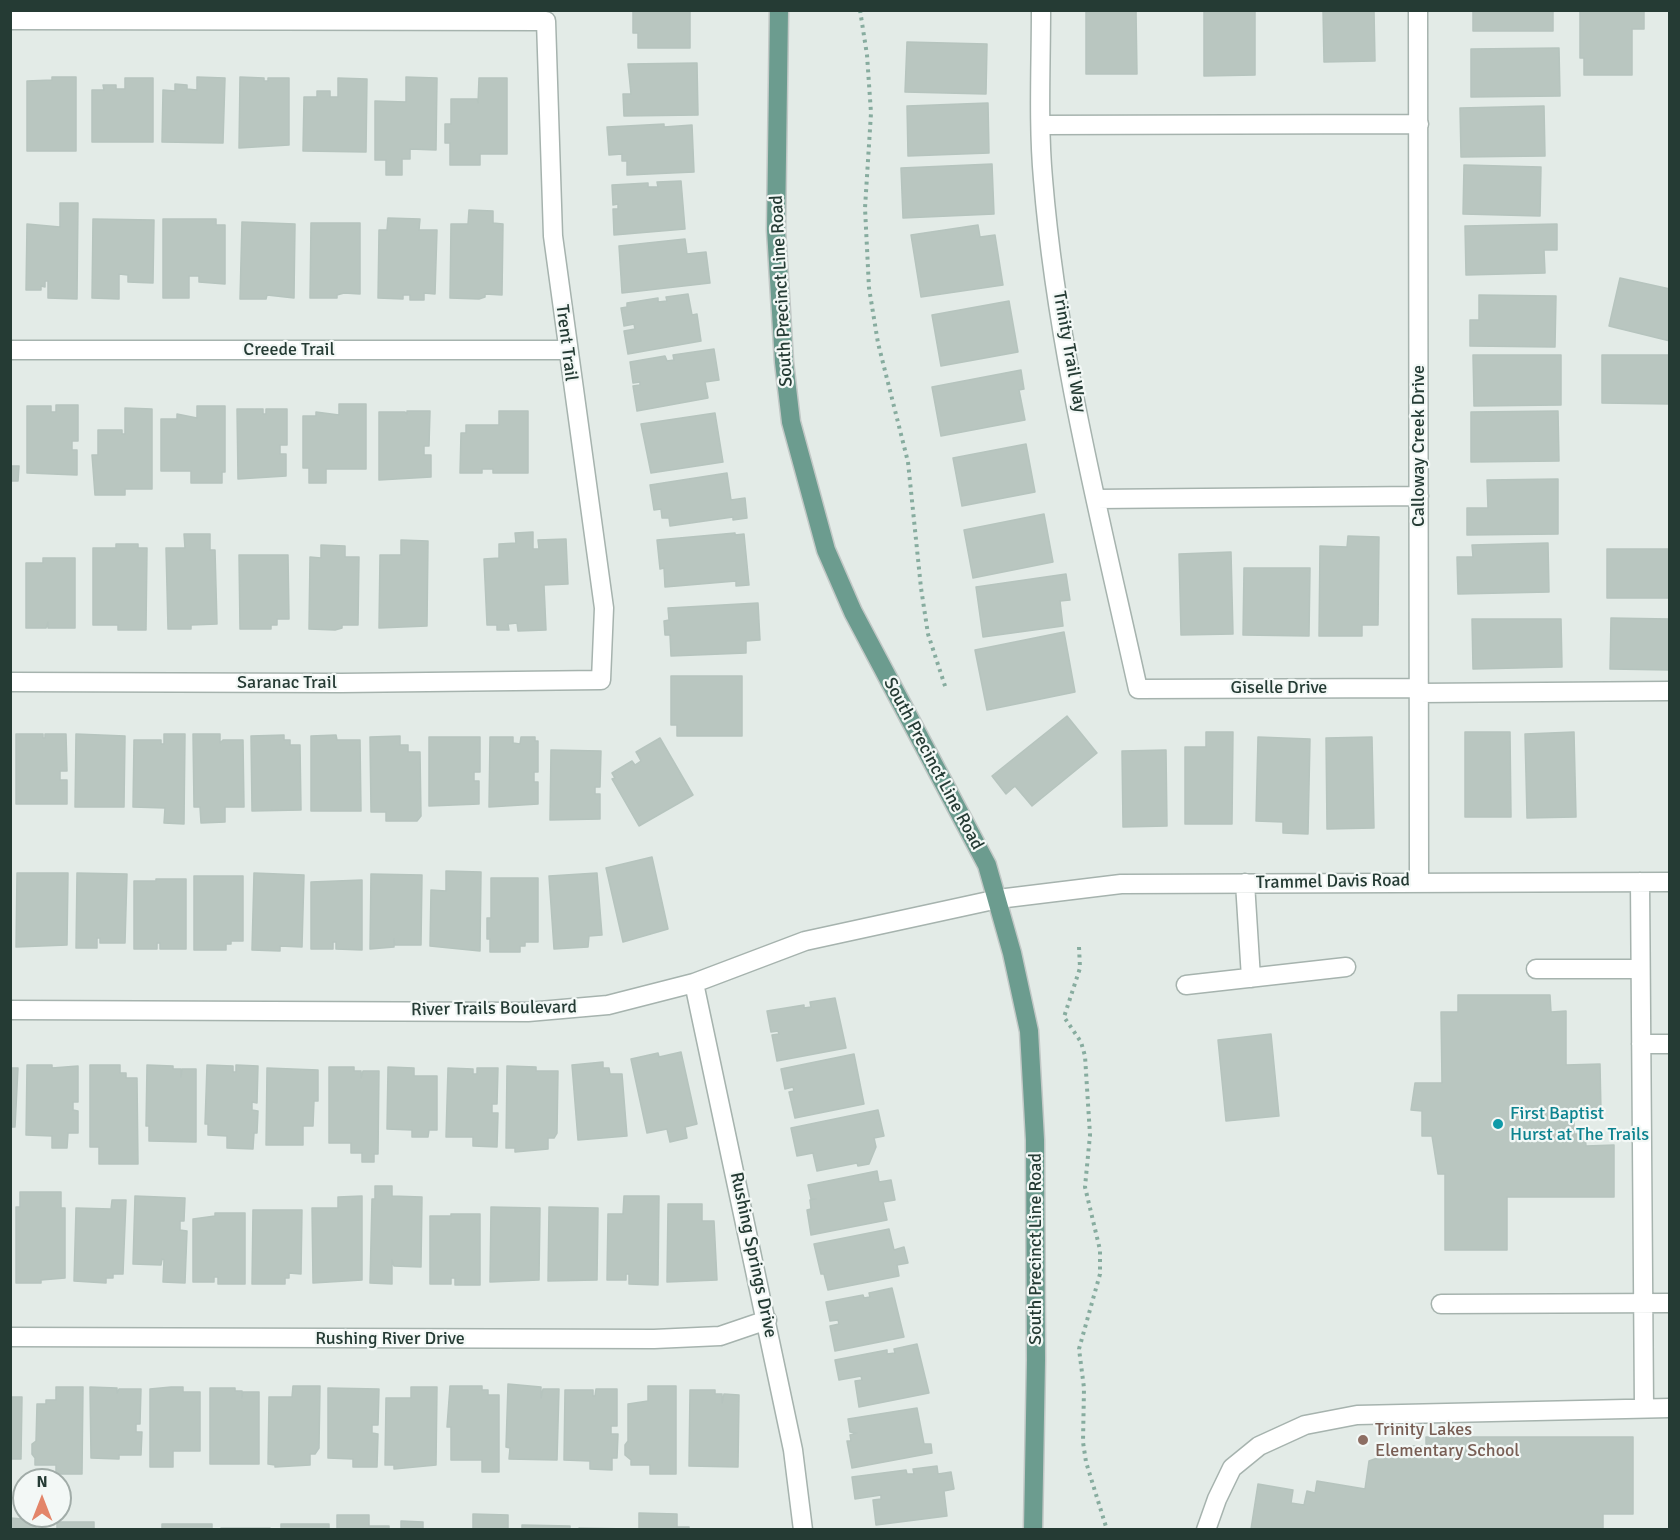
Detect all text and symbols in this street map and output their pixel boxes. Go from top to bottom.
street label: South Precinct Line Road [766,195,798,387]
street label: Trinity Trail Way [1048,290,1090,414]
street label: Trent Trail [551,303,581,383]
street label: Creede Trail [243,339,335,361]
street label: Calloway Creek Drive [1408,365,1430,527]
street label: Saranac Trail [237,672,337,694]
street label: South Precinct Line Road [878,674,988,854]
street label: Giselle Drive [1231,677,1327,699]
street label: Trammel Davis Road [1256,870,1410,894]
street label: River Trails Boulevard [411,997,577,1021]
place label: First Baptist Hurst at The Trails [1510,1103,1649,1146]
marker: First Baptist Hurst at The Trails [1491,1117,1505,1131]
street label: South Precinct Line Road [1025,1153,1047,1345]
street label: Rushing Springs Drive [725,1170,781,1340]
street label: Rushing River Drive [315,1328,465,1350]
place label: Trinity Lakes Elementary School [1375,1419,1520,1462]
marker: Trinity Lakes Elementary School [1356,1433,1370,1447]
north arrow [12,1468,72,1528]
text: N [36,1472,48,1492]

